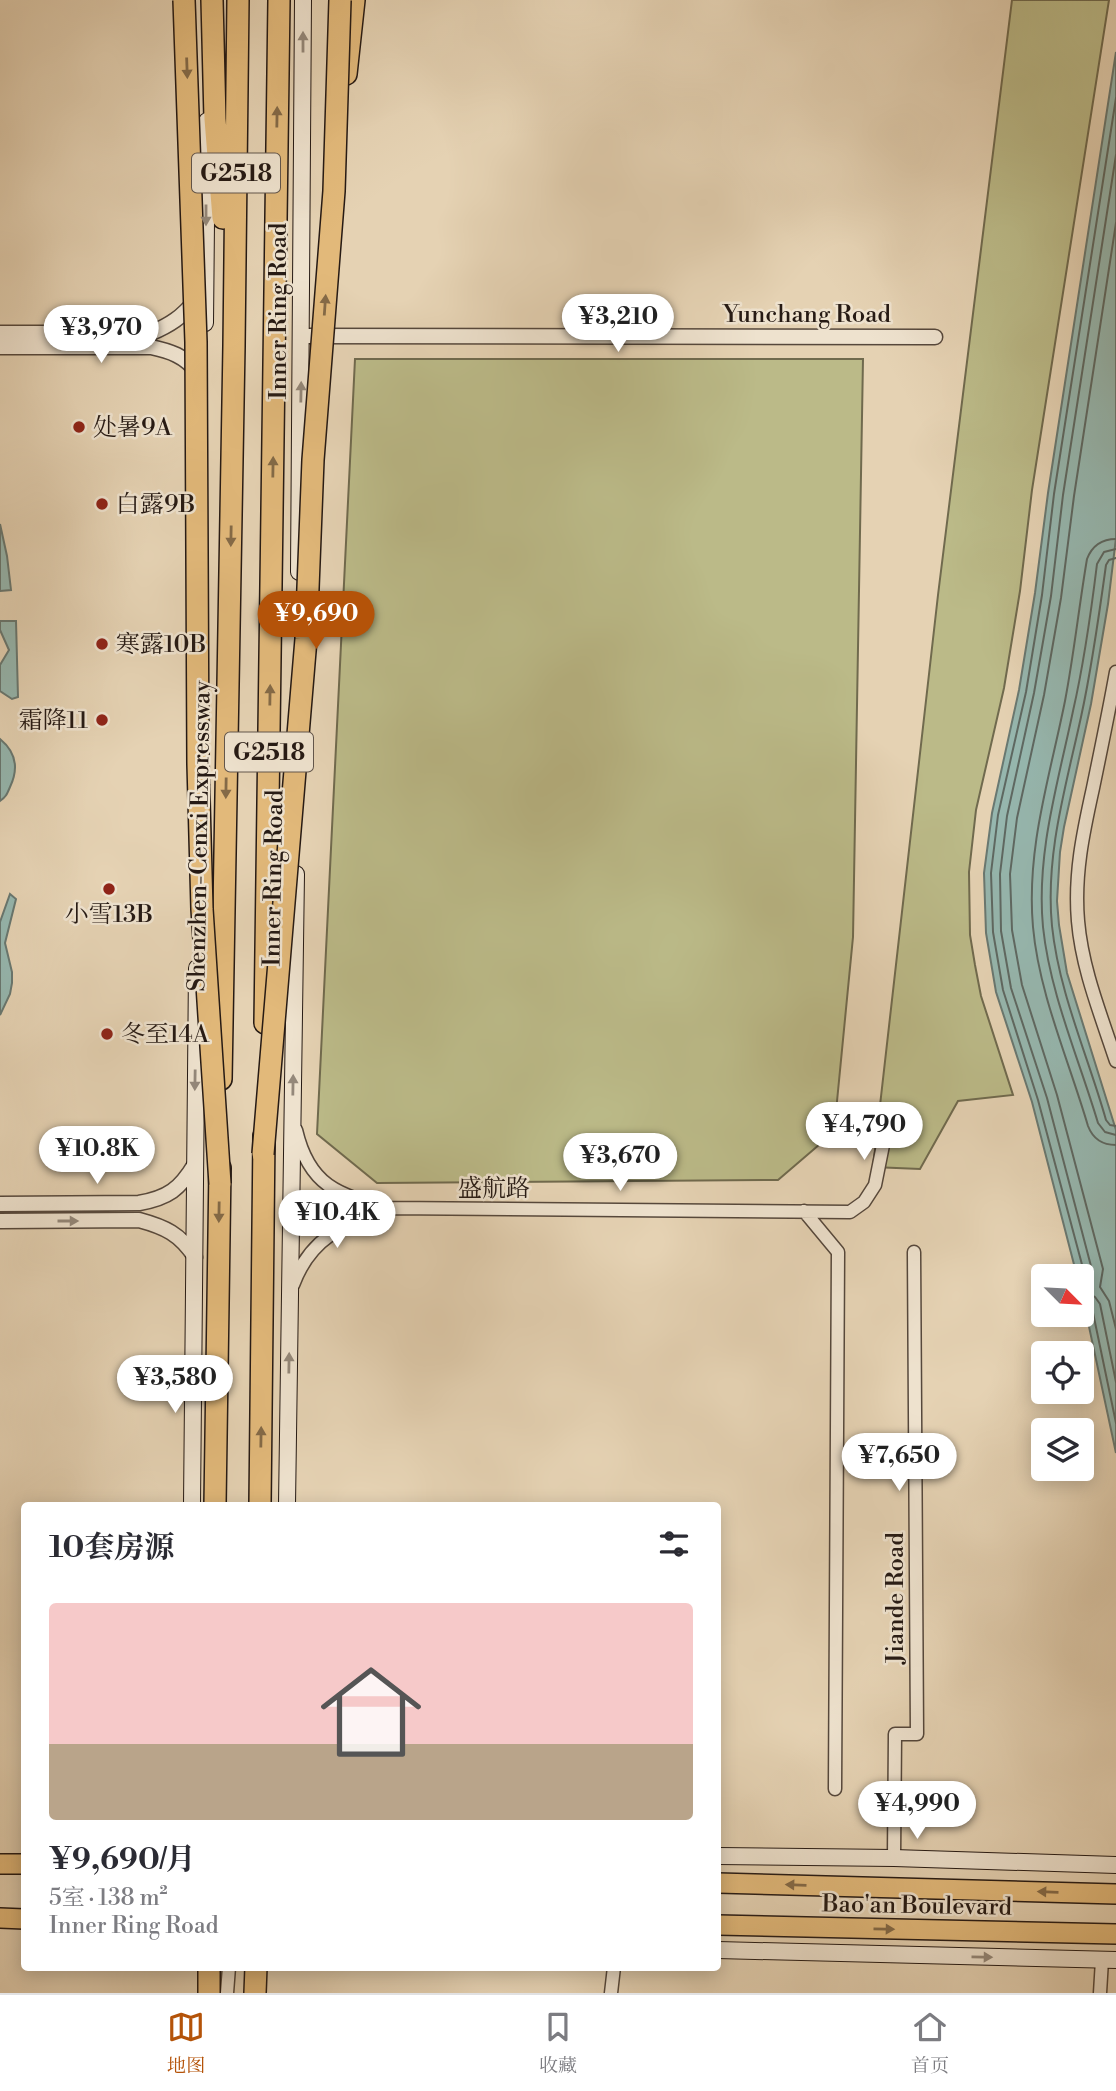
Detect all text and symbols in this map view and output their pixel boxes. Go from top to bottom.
one-way arrow [297,31,309,53]
one-way arrow [181,57,192,79]
one-way arrow [271,106,283,128]
road number: G2518 [192,154,280,192]
one-way arrow [200,204,212,226]
street label: Inner Ring Road [264,222,294,399]
one-way arrow [320,293,331,315]
pin: ¥3,210 [561,294,675,354]
street label: Yunchang Road [721,300,891,330]
text: ¥3,210 [578,303,658,331]
pin: ¥3,970 [44,306,158,365]
text: ¥3,970 [60,314,142,342]
one-way arrow [295,381,306,403]
place label: 处暑9A [93,413,173,443]
marker: 处暑9A [71,419,87,435]
one-way arrow [267,456,278,478]
place label: 白露9B [116,490,195,520]
marker: 白露9B [94,496,110,512]
one-way arrow [225,526,236,548]
pin: ¥9,690 [259,592,373,651]
text: ¥9,690 [274,600,358,628]
place label: 寒露10B [116,630,206,660]
marker: 寒露10B [94,636,110,652]
street label: Shenzhen-Cenxi Expressway [182,680,218,992]
one-way arrow [264,684,275,706]
place label: 霜降11 [19,706,89,736]
marker: 霜降11 [94,712,110,728]
road number: G2518 [225,732,313,772]
one-way arrow [221,778,232,800]
street label: Inner Ring Road [257,789,291,967]
marker: 小雪13B [101,881,117,897]
place label: 小雪13B [65,900,153,930]
place label: 冬至14A [121,1020,210,1050]
marker: 冬至14A [99,1026,115,1042]
one-way arrow [190,1069,201,1091]
one-way arrow [287,1074,299,1096]
pin: ¥4,790 [807,1102,921,1162]
text: ¥4,790 [822,1111,906,1139]
pin: ¥10.8K [40,1126,154,1186]
pin: ¥3,670 [563,1134,677,1193]
text: ¥10.8K [55,1135,139,1163]
text: ¥3,670 [579,1142,661,1170]
street label: 盛航路 [458,1174,530,1204]
pin: ¥10.4K [280,1190,394,1250]
text: ¥10.4K [294,1199,380,1227]
one-way arrow [213,1201,225,1223]
one-way arrow [57,1215,79,1227]
north arrow [1031,1264,1094,1326]
map controls [1031,1264,1094,1481]
button: locate [1031,1341,1094,1404]
one-way arrow [283,1352,295,1374]
pin: ¥3,580 [118,1356,232,1415]
text: ¥3,580 [133,1364,217,1392]
button: layers [1031,1418,1094,1481]
one-way arrow [255,1426,267,1448]
pin: ¥7,650 [842,1434,956,1493]
text: ¥7,650 [858,1442,940,1470]
icon: filters [655,1525,693,1563]
text: 10套房源 [49,1529,174,1567]
street label: Jiande Road [881,1532,911,1665]
icon: home [308,1649,434,1775]
pin: ¥4,990 [860,1782,974,1841]
text: ¥4,990 [874,1790,960,1818]
text: ¥9,690/月 [49,1841,195,1879]
one-way arrow [785,1880,807,1891]
text: 5室 · 138 m² [49,1884,168,1912]
one-way arrow [1037,1886,1059,1898]
street label: Bao'an Boulevard [821,1889,1013,1923]
text: Inner Ring Road [49,1912,219,1940]
one-way arrow [873,1924,895,1935]
one-way arrow [971,1951,993,1963]
tab: 地图 [167,2008,205,2078]
tab: 收藏 [539,2008,577,2078]
tab: 首页 [911,2008,949,2078]

